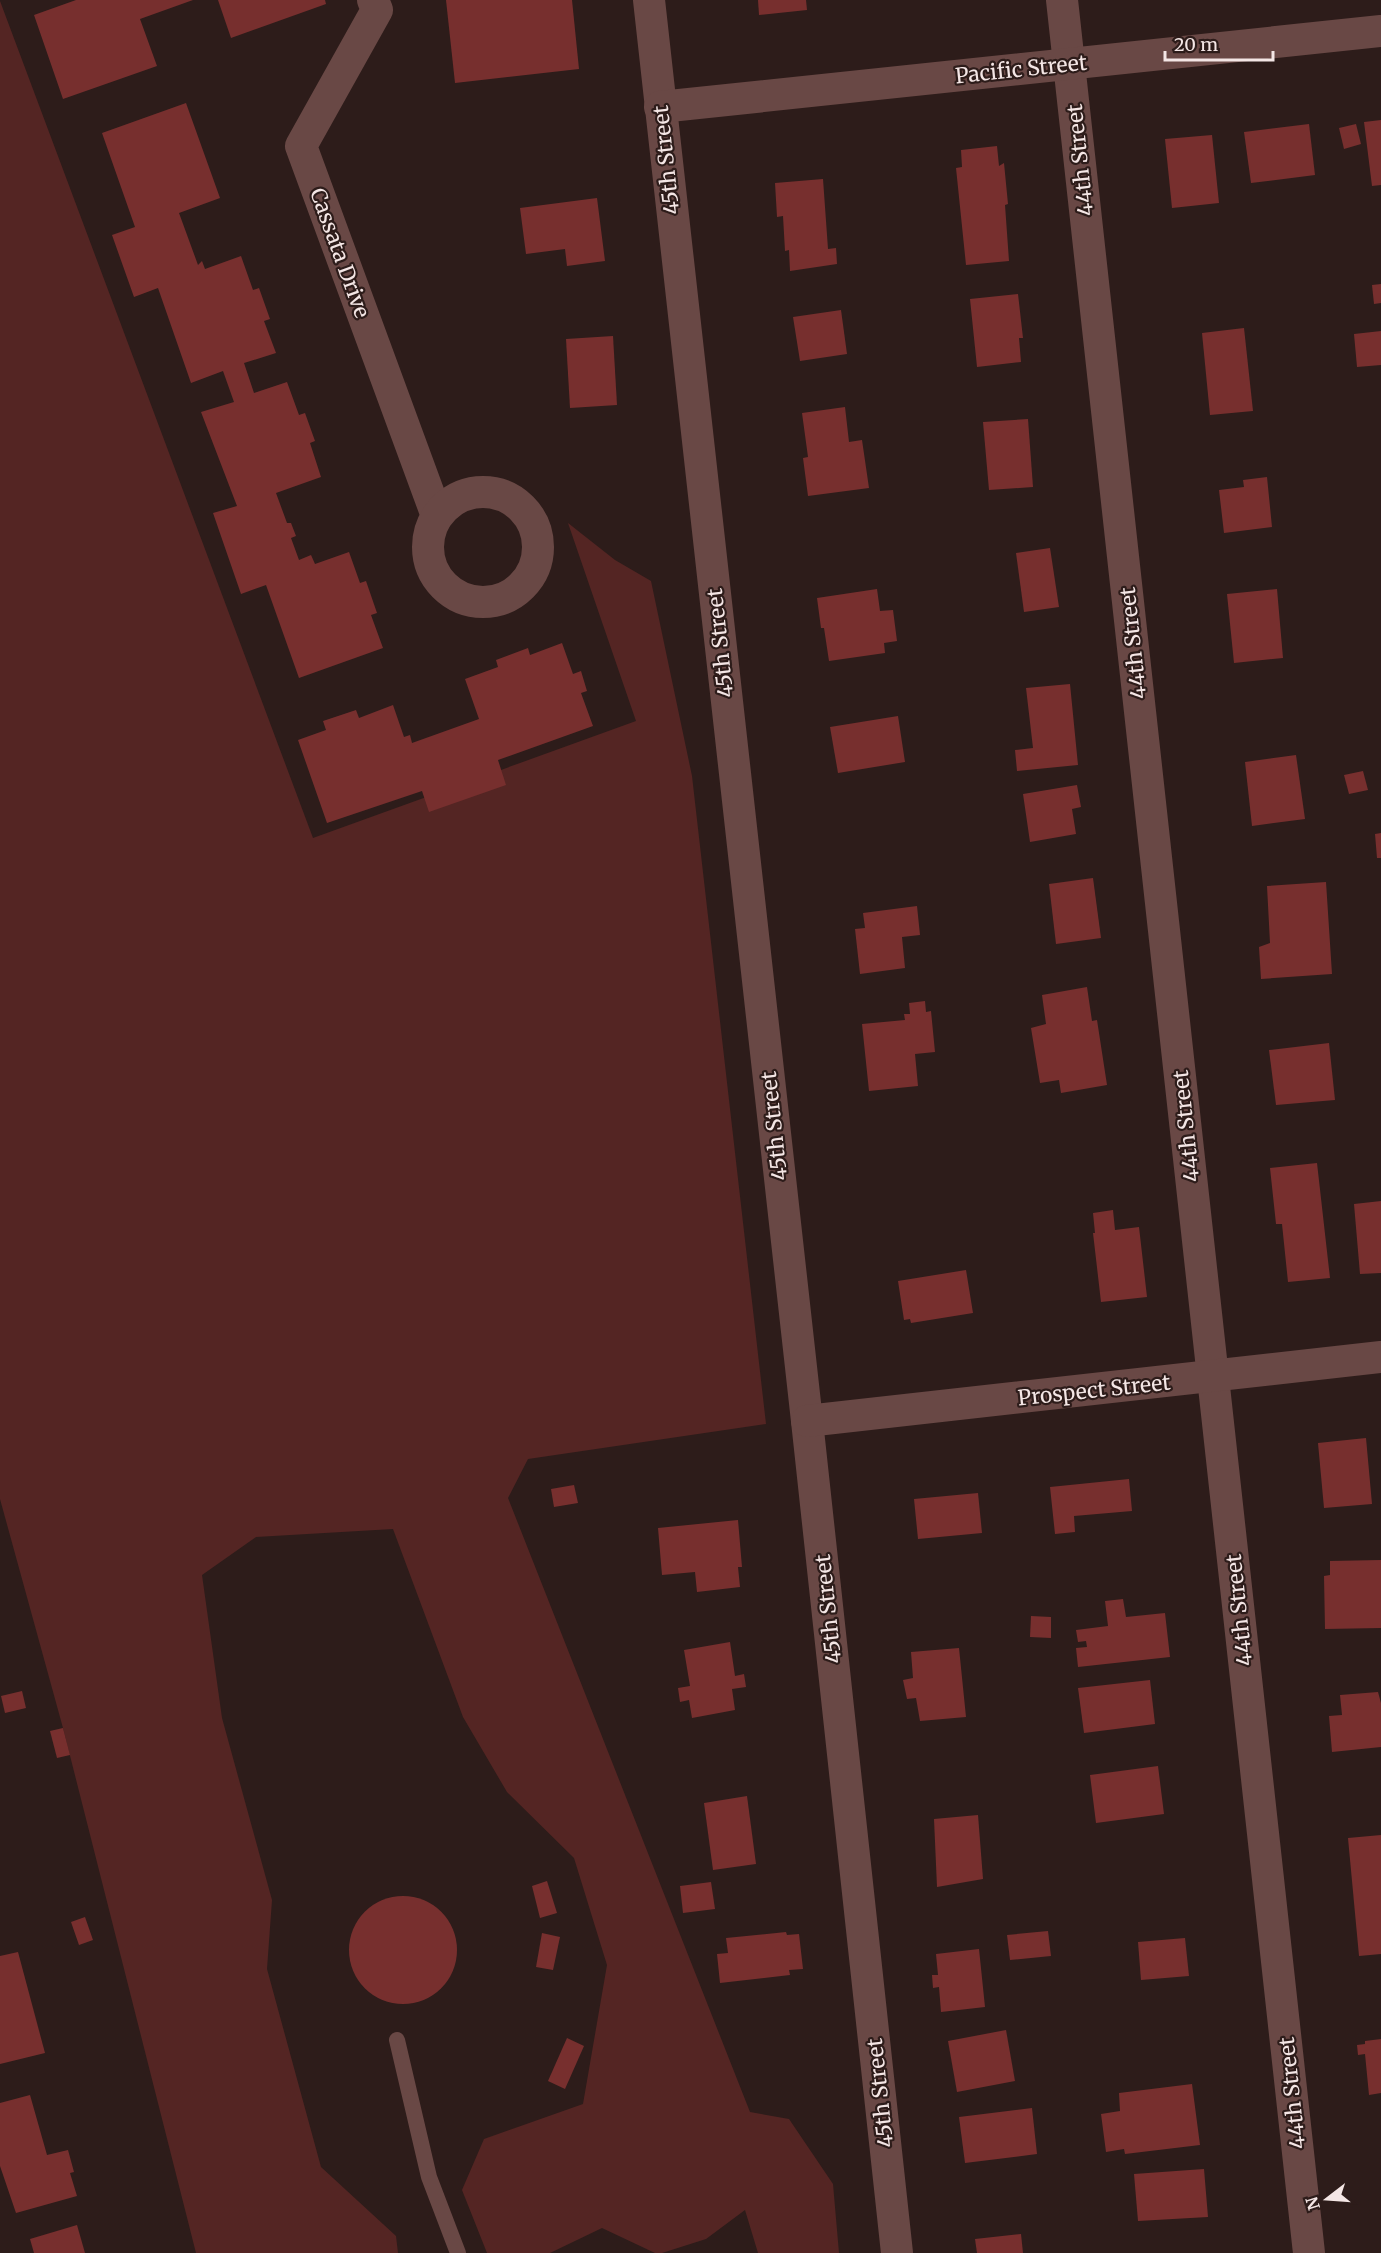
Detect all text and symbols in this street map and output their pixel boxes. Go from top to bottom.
scale bar [1165,24,1273,62]
text: 20 m [1174,33,1218,56]
street label: Pacific Street [954,49,1088,89]
street label: 44th Street [1061,103,1099,217]
street label: 45th Street [647,104,685,216]
street label: Cassata Drive [304,184,376,322]
street label: 44th Street [1114,586,1152,700]
street label: 45th Street [701,587,739,699]
street label: 44th Street [1167,1069,1205,1183]
street label: 45th Street [755,1070,793,1182]
street label: Prospect Street [1016,1369,1172,1411]
street label: 45th Street [809,1553,847,1665]
street label: 44th Street [1220,1553,1258,1667]
street label: 44th Street [1273,2036,1311,2150]
street label: 45th Street [861,2037,899,2149]
north arrow [1297,2169,1357,2229]
text: N [1301,2194,1324,2212]

